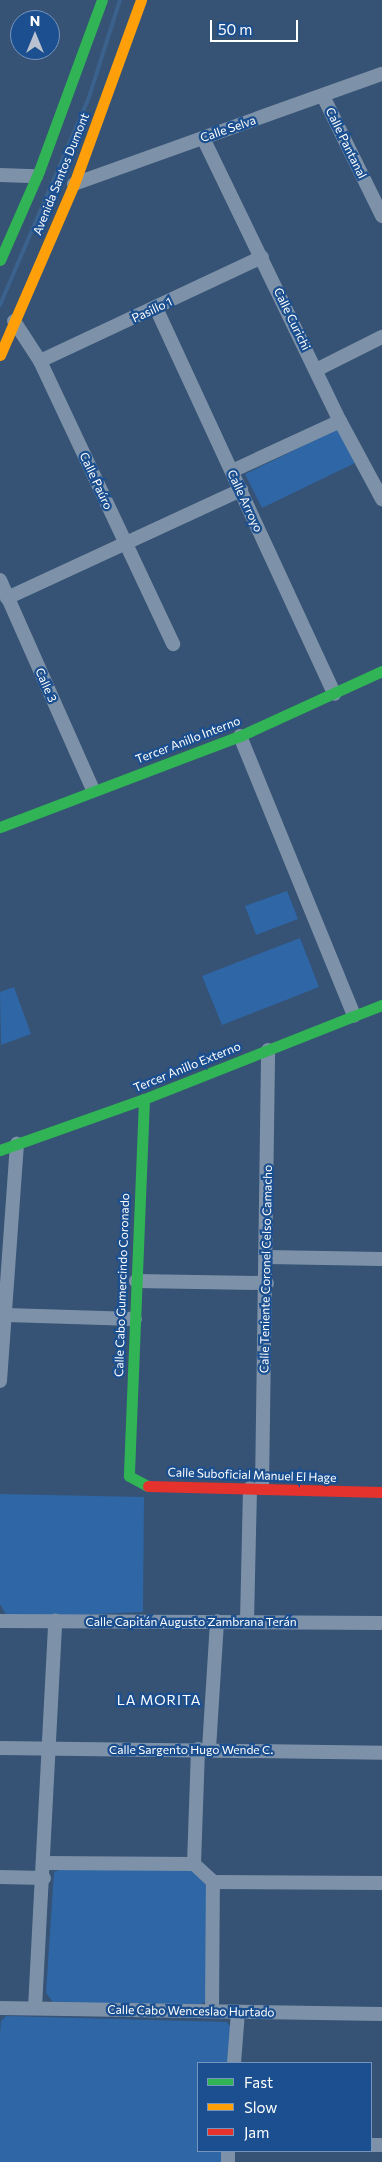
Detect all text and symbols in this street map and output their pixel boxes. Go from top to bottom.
north arrow [10,10,60,60]
scale bar [212,10,300,42]
text: N [30,12,40,29]
text: 50 m [218,20,252,38]
street label: Calle Pantanal [323,105,369,181]
street label: Avenida Santos Dumont [30,111,92,237]
street label: Calle Selva [198,113,258,145]
street label: Calle Curichi [271,285,313,353]
street label: Pasillo 1 [129,294,175,326]
street label: Calle Paúro [76,450,116,512]
street label: Calle Arroyo [224,468,266,534]
street label: Calle 3 [32,666,60,704]
street label: Tercer Anillo Interno [134,713,242,767]
street label: Tercer Anillo Externo [131,1039,243,1095]
street label: Calle Teniente Coronel Celso Camacho [257,1165,275,1373]
street label: Calle Cabo Gumercindo Coronado [112,1193,132,1377]
street label: Calle Suboficial Manuel El Hage [167,1465,337,1485]
street label: Calle Capitán Augusto Zambrana Terán [85,1615,297,1629]
district label: LA MORITA [116,1692,202,1708]
street label: Calle Sargento Hugo Wende C. [109,1743,273,1757]
street label: Calle Cabo Wenceslao Hurtado [107,2002,275,2020]
legend [197,2062,372,2152]
text: Fast [244,2073,273,2091]
text: Slow [244,2098,277,2116]
text: Jam [244,2123,269,2141]

